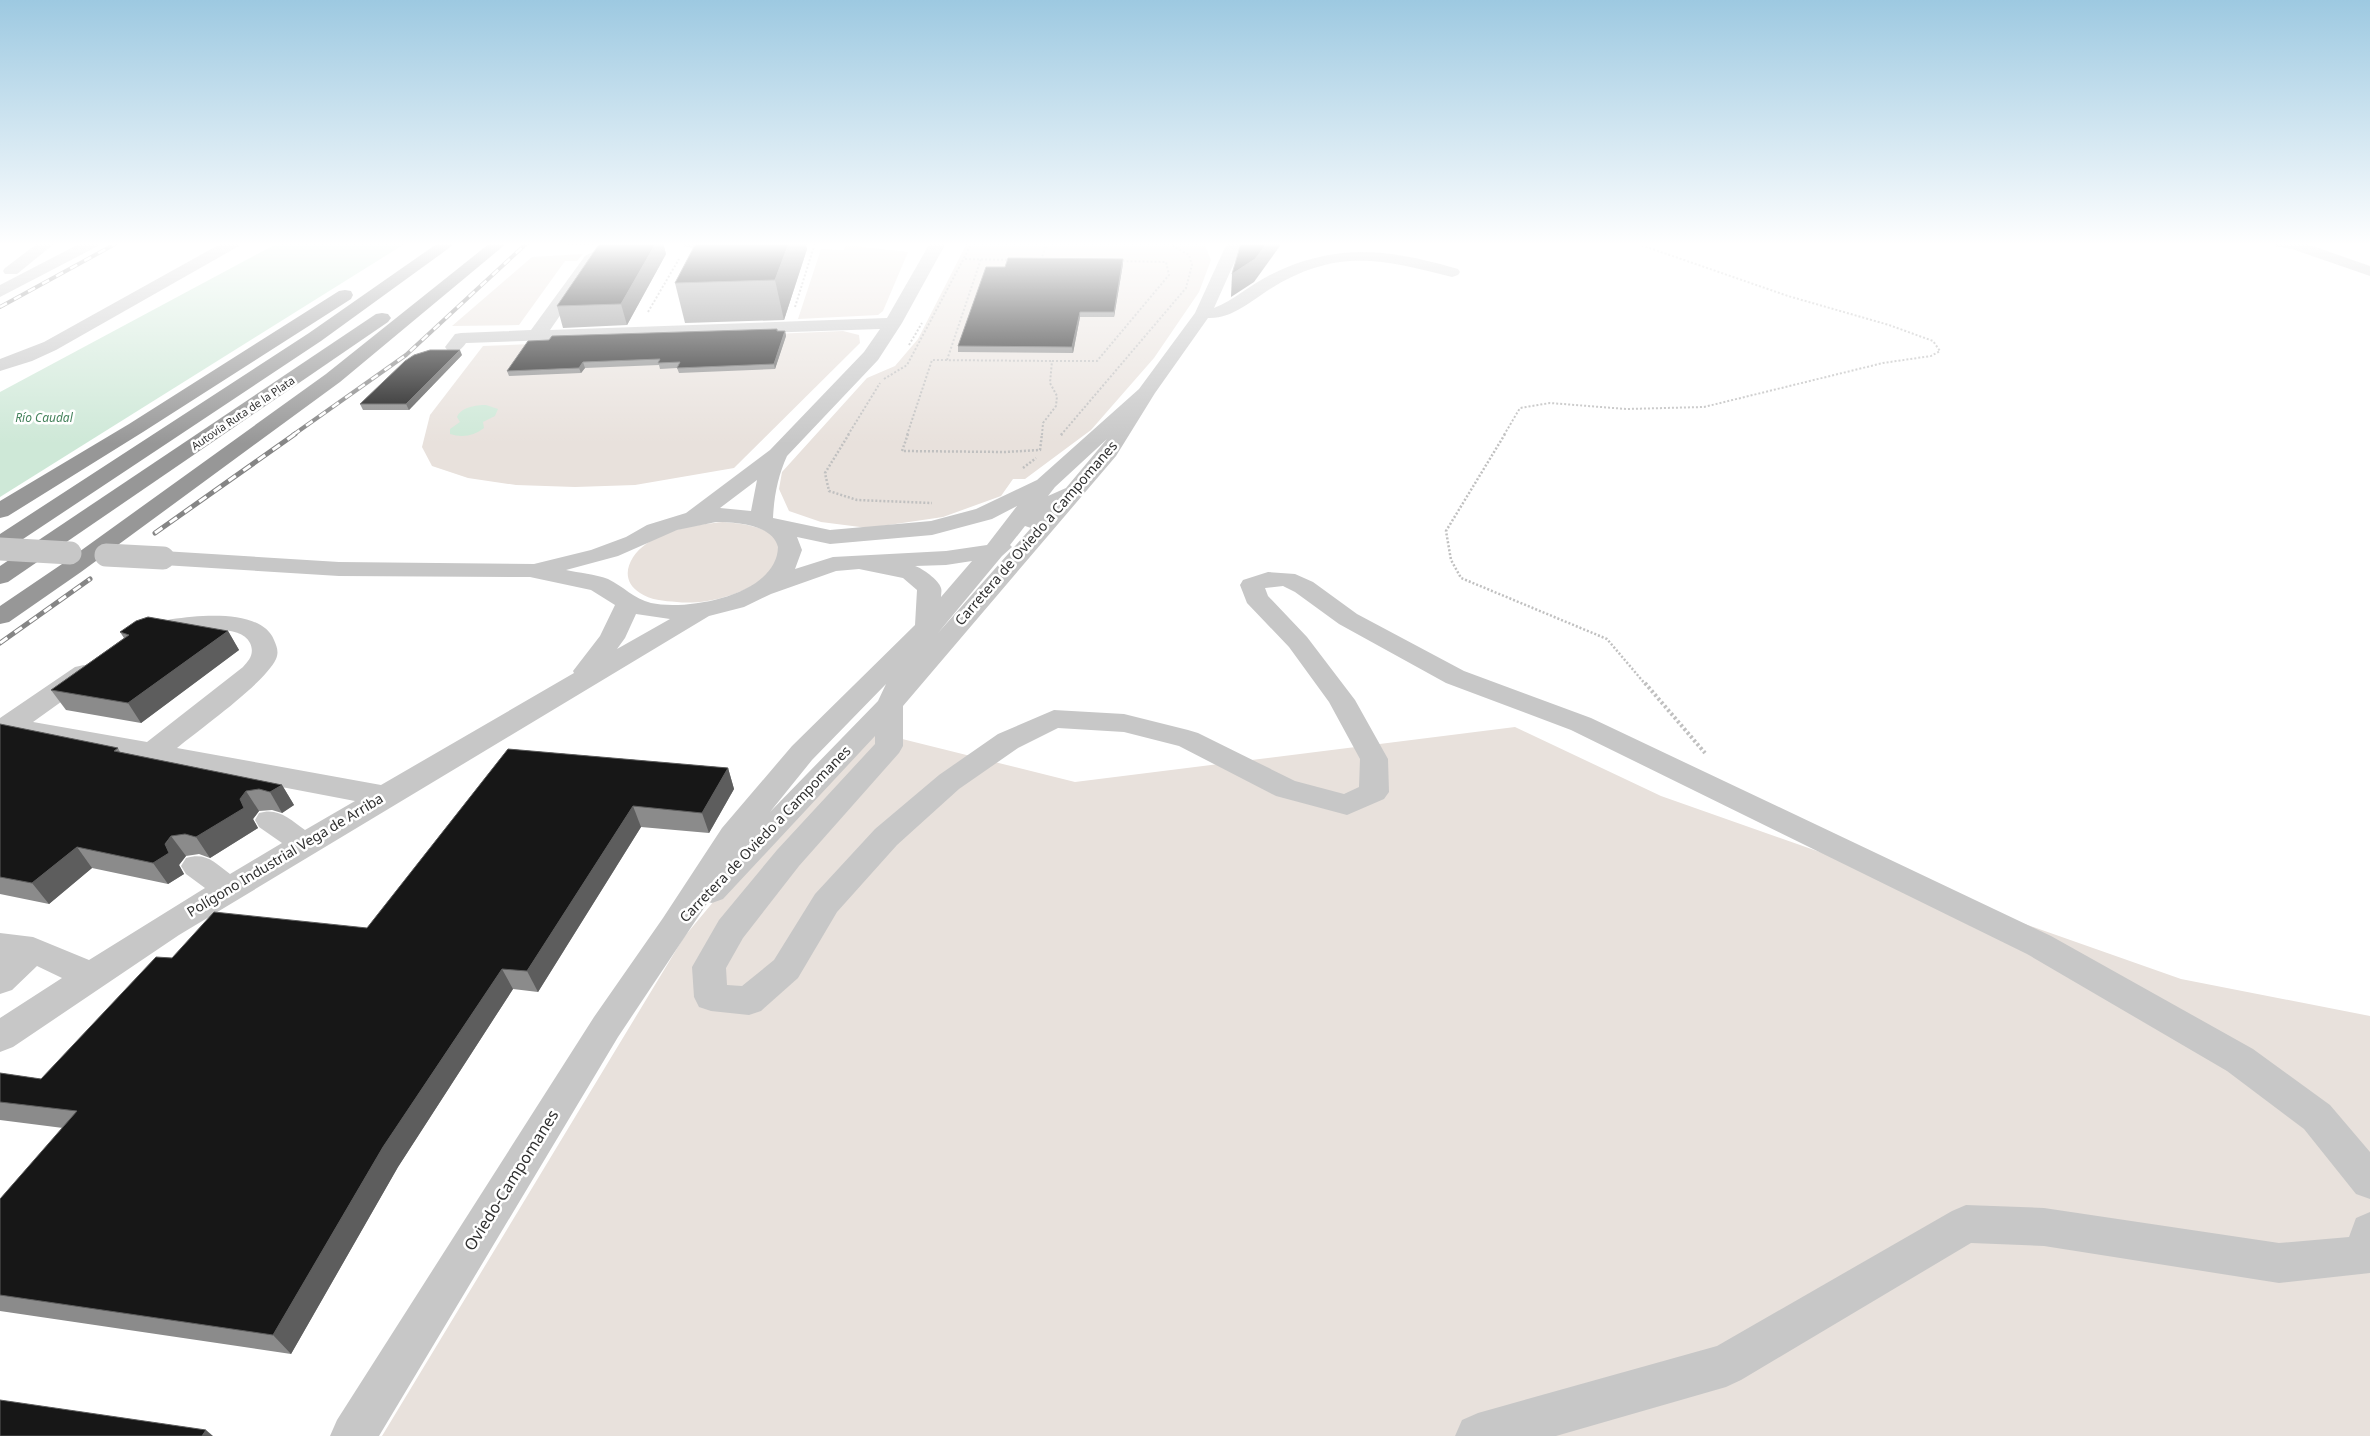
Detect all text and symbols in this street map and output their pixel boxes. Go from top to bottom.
street label: Autovía Ruta de la Plata [188,372,297,453]
water label: Río Caudal [15,409,74,426]
street label: Carretera de Oviedo a Campomanes [950,436,1121,629]
street label: Carretera de Oviedo a Campomanes [675,741,855,926]
street label: Polígono Industrial Vega de Arriba [183,788,386,921]
street label: Oviedo-Campomanes [459,1105,563,1255]

